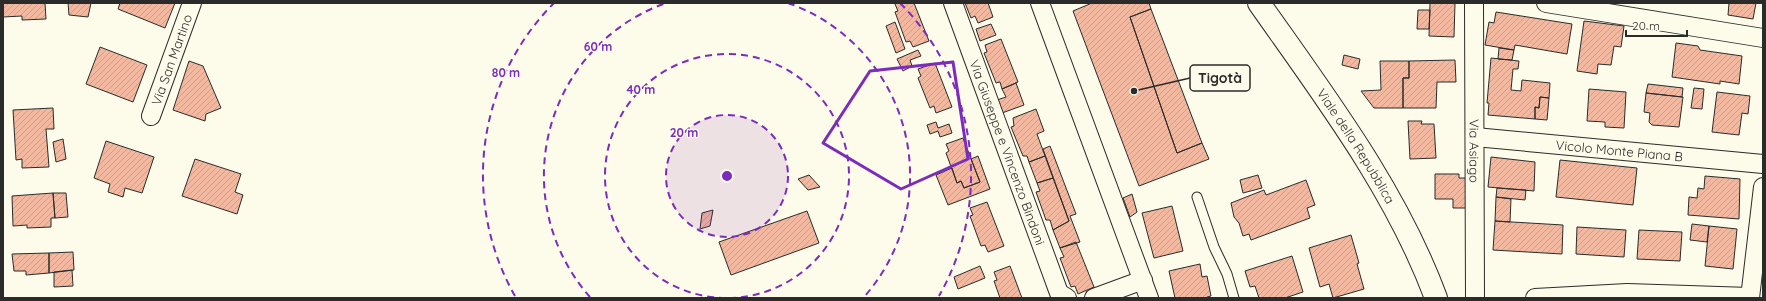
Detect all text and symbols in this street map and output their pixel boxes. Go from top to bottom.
street label: Via San Martino [148,12,195,107]
scale bar [1626,12,1687,38]
text: 20 m [1632,18,1660,33]
text: 60 m [584,39,612,54]
street label: Via Giuseppe e Vincenzo Bindoni [966,57,1049,247]
text: 80 m [492,65,520,80]
callout: Tigotà [1190,65,1250,91]
text: Tigotà [1198,69,1242,87]
text: 40 m [627,82,655,97]
street label: Viale della Repubblica [1314,85,1399,206]
street label: Via Asiago [1466,119,1483,183]
text: 20 m [670,125,698,140]
street label: Vicolo Monte Piana B [1555,137,1684,164]
centre of rings [720,169,734,183]

